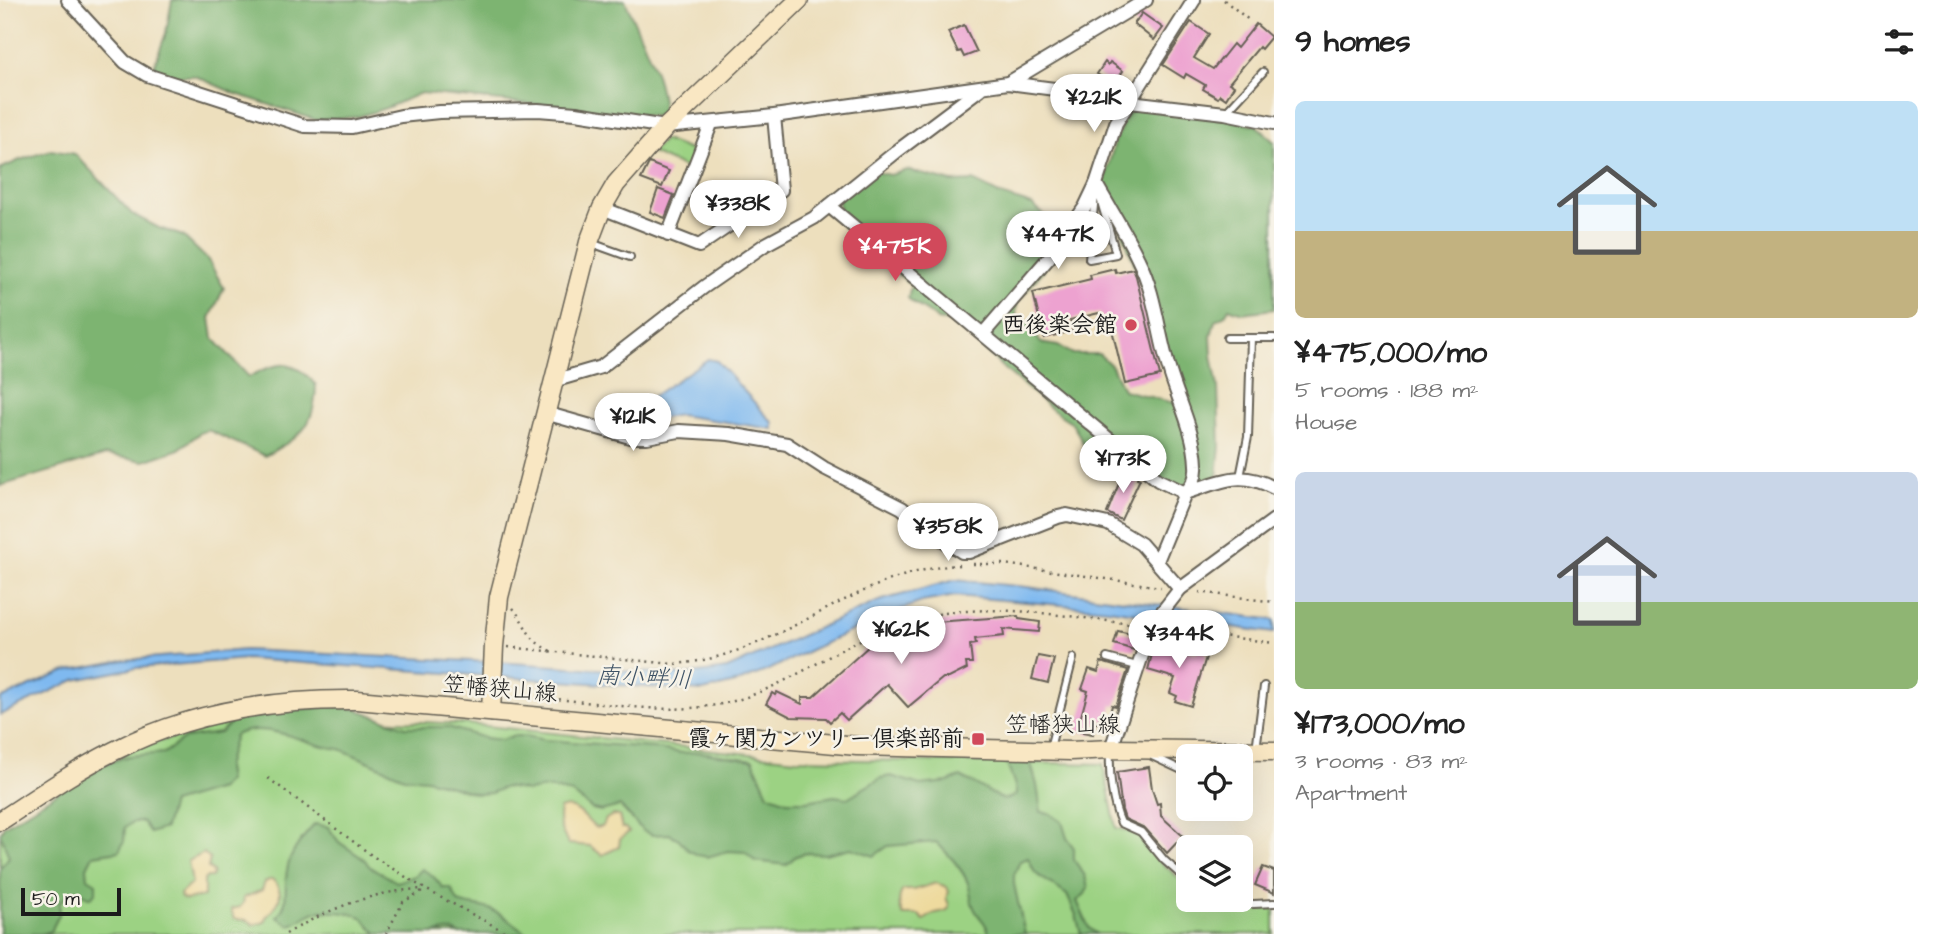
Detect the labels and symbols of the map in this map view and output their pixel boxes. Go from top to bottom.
pin: ¥221K [1045,74,1143,134]
pin: ¥338K [689,180,787,240]
pin: ¥447K [1009,212,1107,271]
pin: ¥475K [846,224,944,283]
place label: 西後楽会館 [1002,309,1117,341]
marker: 西後楽会館 [1123,317,1139,333]
pin: ¥121K [584,393,682,453]
pin: ¥173K [1074,435,1172,495]
pin: ¥358K [899,504,997,563]
pin: ¥162K [852,606,950,666]
pin: ¥344K [1130,610,1228,670]
water label: 南小畔川 [595,659,693,697]
street label: 笠幡狭山線 [441,668,559,710]
street label: 笠幡狭山線 [1006,709,1121,741]
place label: 霞ヶ関カンツリー倶楽部前 [688,723,964,755]
marker: 霞ヶ関カンツリー倶楽部前 [970,731,986,747]
scale bar [21,885,121,917]

